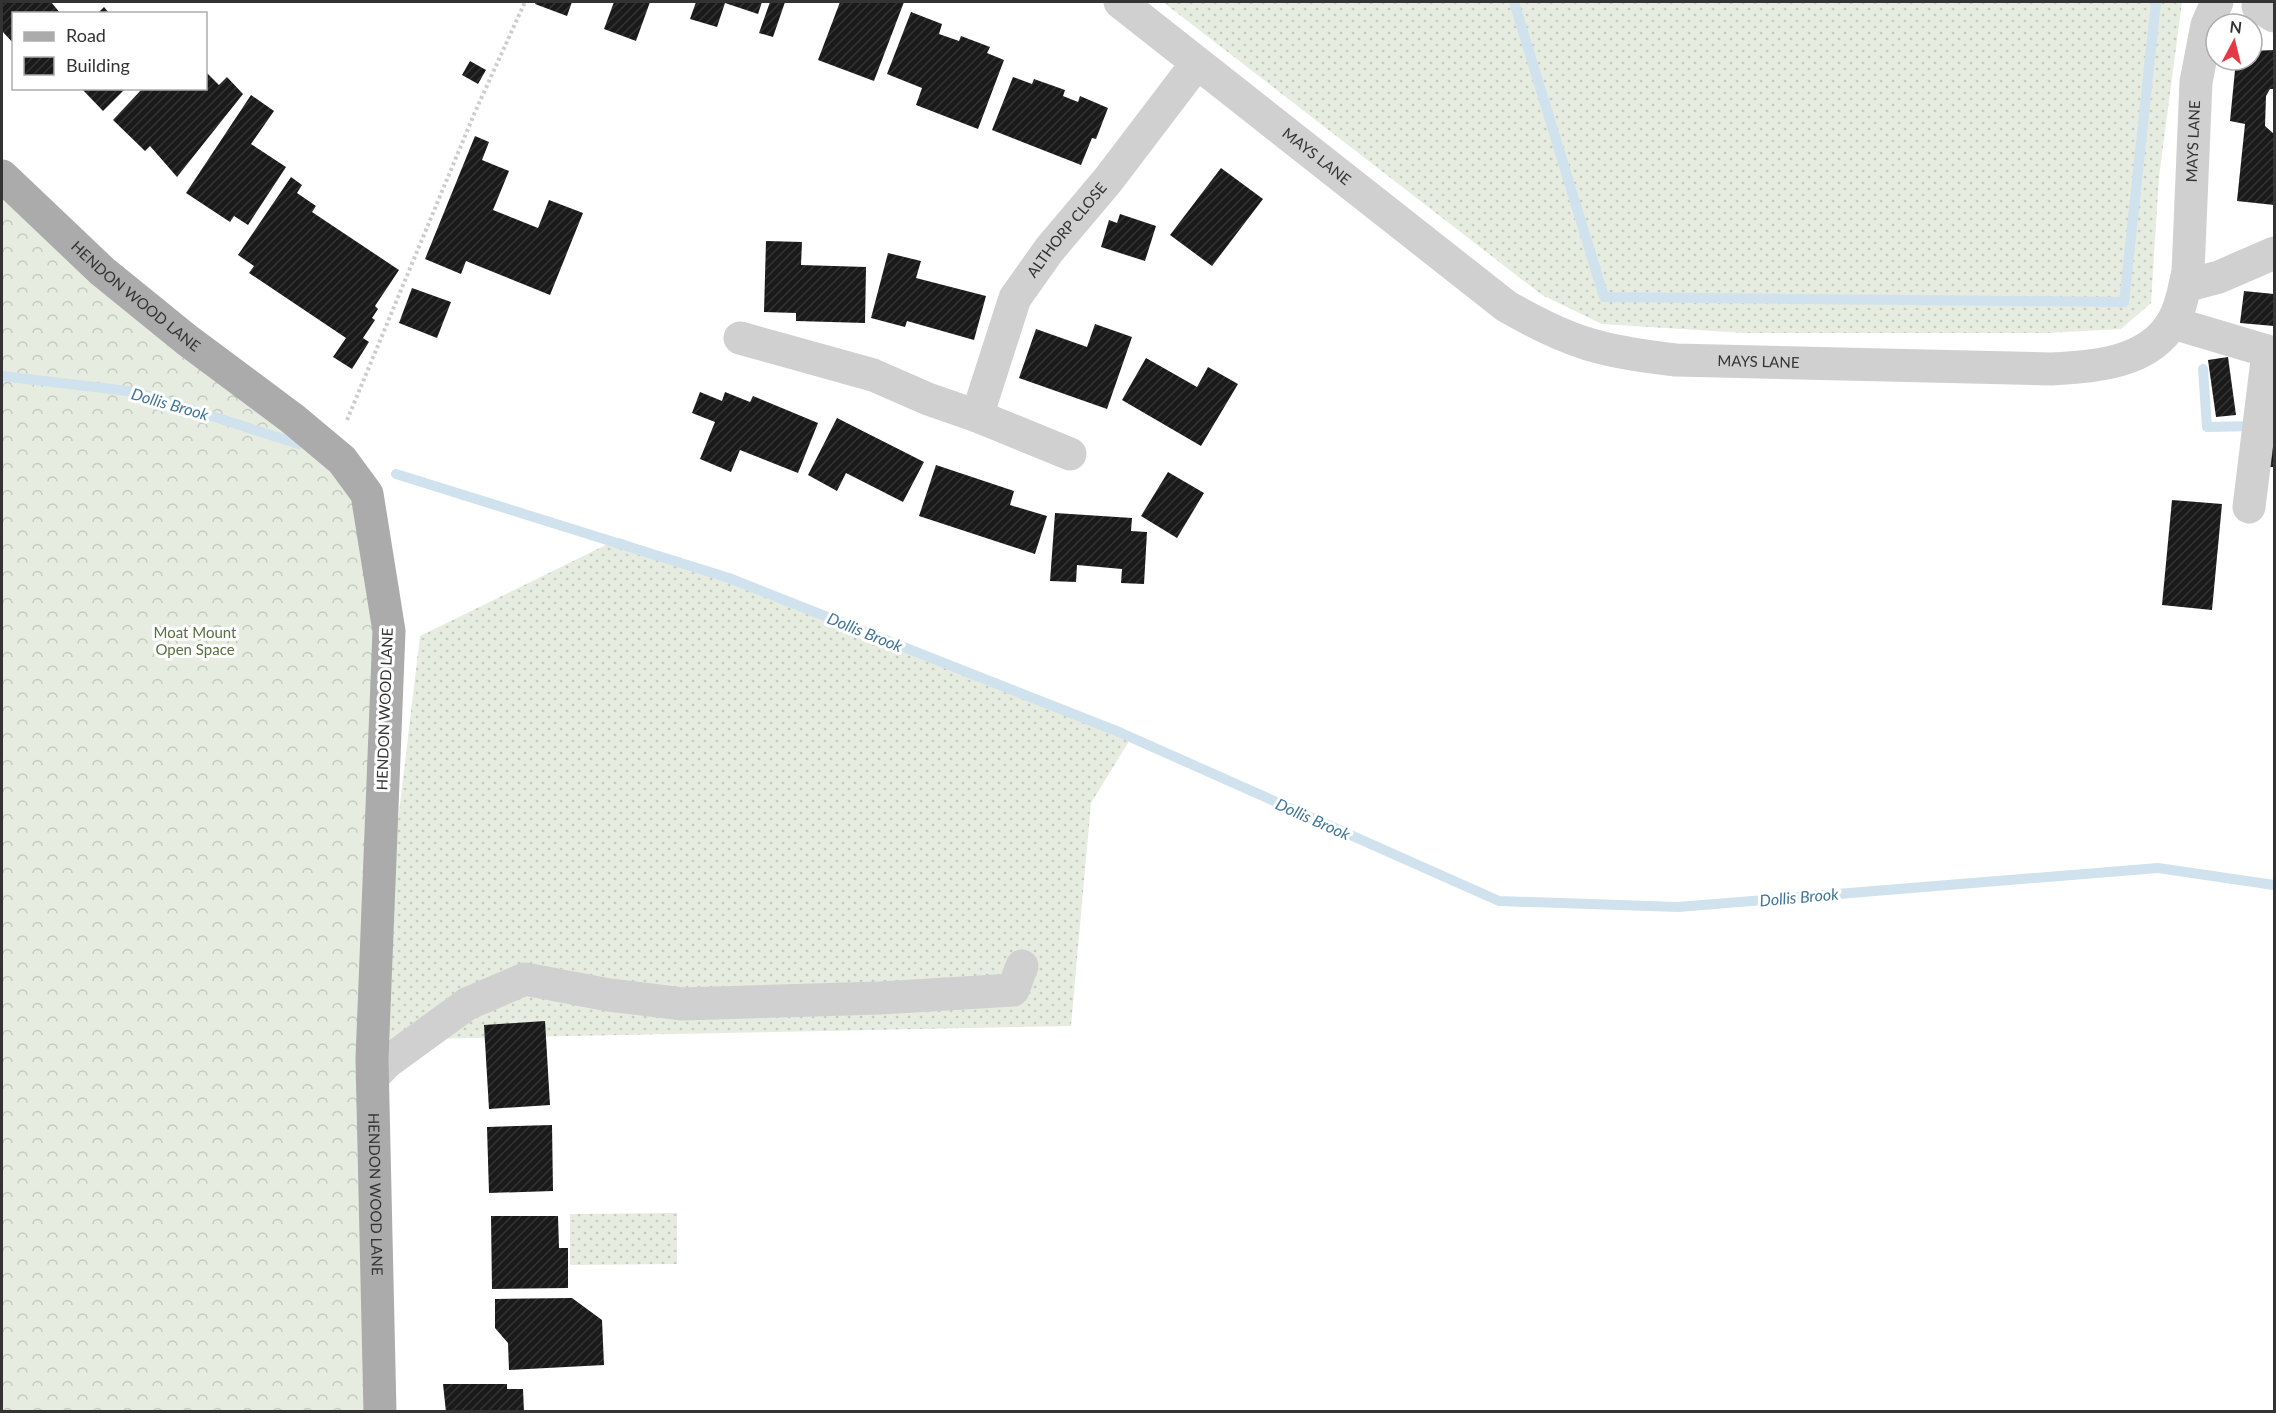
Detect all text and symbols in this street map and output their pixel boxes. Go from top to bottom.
legend [12,12,207,90]
north arrow [2204,12,2264,72]
text: N [2229,16,2243,37]
text: Road [66,24,106,46]
text: Building [66,54,130,76]
street label: MAYS LANE [2182,100,2203,183]
street label: MAYS LANE [1279,123,1355,188]
street label: ALTHORP CLOSE [1023,178,1110,280]
street label: HENDON WOOD LANE [68,237,204,355]
street label: MAYS LANE [1717,351,1800,371]
water label: Dollis Brook [129,383,211,424]
water label: Dollis Brook [825,608,906,655]
park label: Moat Mount Open Space [154,623,237,658]
street label: HENDON WOOD LANE [372,627,396,791]
water label: Dollis Brook [1273,794,1354,844]
water label: Dollis Brook [1759,884,1840,909]
street label: HENDON WOOD LANE [365,1113,387,1276]

